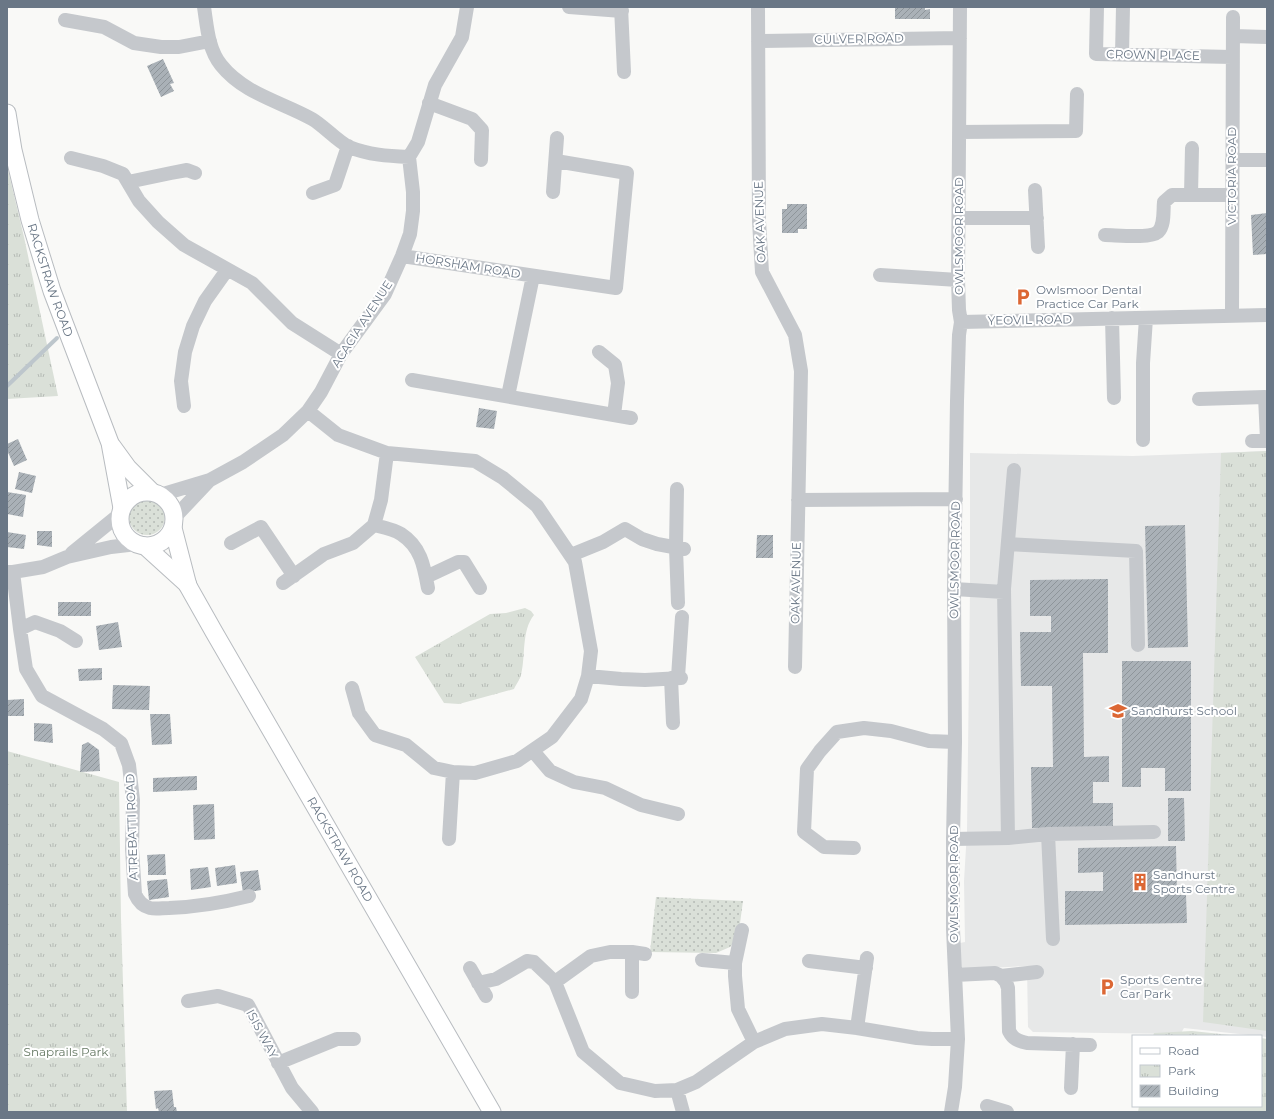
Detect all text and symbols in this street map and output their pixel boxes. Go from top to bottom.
street label: CULVER ROAD [814,30,904,47]
street label: CROWN PLACE [1106,46,1200,63]
street label: VICTORIA ROAD [1224,127,1239,225]
street label: OWLSMOOR ROAD [951,177,966,295]
street label: OAK AVENUE [751,181,768,263]
street label: RACKSTRAW ROAD [25,222,77,339]
street label: HORSHAM ROAD [415,250,522,281]
street label: ACACIA AVENUE [328,277,395,370]
place label: Owlsmoor Dental Practice Car Park [1036,282,1142,311]
parking icon: Owlsmoor Dental Practice Car Park [1013,287,1033,307]
street label: YEOVIL ROAD [988,311,1072,328]
street label: OWLSMOOR ROAD [946,501,963,619]
street label: OAK AVENUE [787,542,804,624]
school or university icon: Sandhurst School [1108,701,1128,721]
place label: Sandhurst School [1131,703,1237,718]
street label: ATREBATTI ROAD [122,773,141,881]
street label: RACKSTRAW ROAD [304,794,377,904]
street label: OWLSMOOR ROAD [946,825,961,943]
place label: Sandhurst Sports Centre [1153,867,1235,896]
building icon: Sandhurst Sports Centre [1130,872,1150,892]
place label: Sports Centre Car Park [1120,972,1202,1001]
parking icon: Sports Centre Car Park [1097,977,1117,997]
street label: ISIS WAY [243,1007,282,1061]
legend [1132,1035,1262,1107]
text: Road [1168,1043,1199,1058]
park label: Snaprails Park [24,1044,109,1059]
text: Park [1168,1063,1196,1078]
text: Building [1168,1083,1219,1098]

